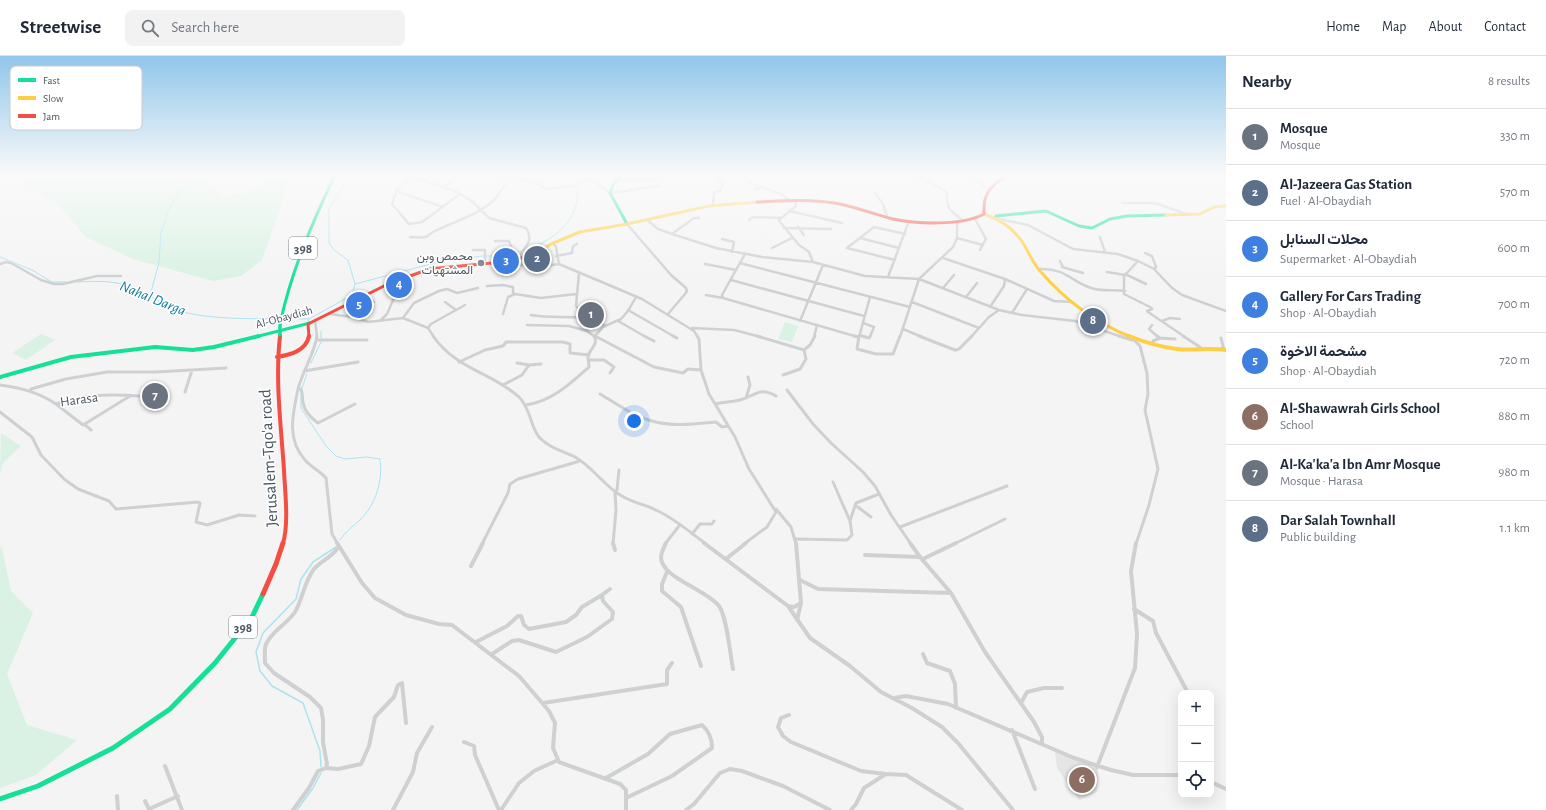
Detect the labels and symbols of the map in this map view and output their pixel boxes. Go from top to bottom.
legend [10,66,142,130]
text: Fast [43,75,61,86]
text: Slow [43,93,64,104]
text: Jam [43,111,60,122]
road number: 398 [289,237,317,259]
pin: 2 [524,244,550,274]
pin: 3 [493,246,519,276]
place label: محمص وبن المشتهيات [417,250,473,278]
marker: محمص وبن المشتهيات [476,258,486,268]
pin: 4 [386,270,412,300]
water label: Nahal Darga [118,278,188,318]
pin: 5 [346,290,372,320]
pin: 1 [578,300,604,330]
street label: Al-Obaydiah [254,304,314,331]
pin: 8 [1080,306,1106,336]
pin: 7 [142,381,168,411]
street label: Jerusalem-Tqo'a road [256,389,281,527]
street label: Harasa [59,390,100,410]
your location [624,411,644,431]
road number: 398 [229,616,257,638]
pin: 6 [1069,765,1095,795]

